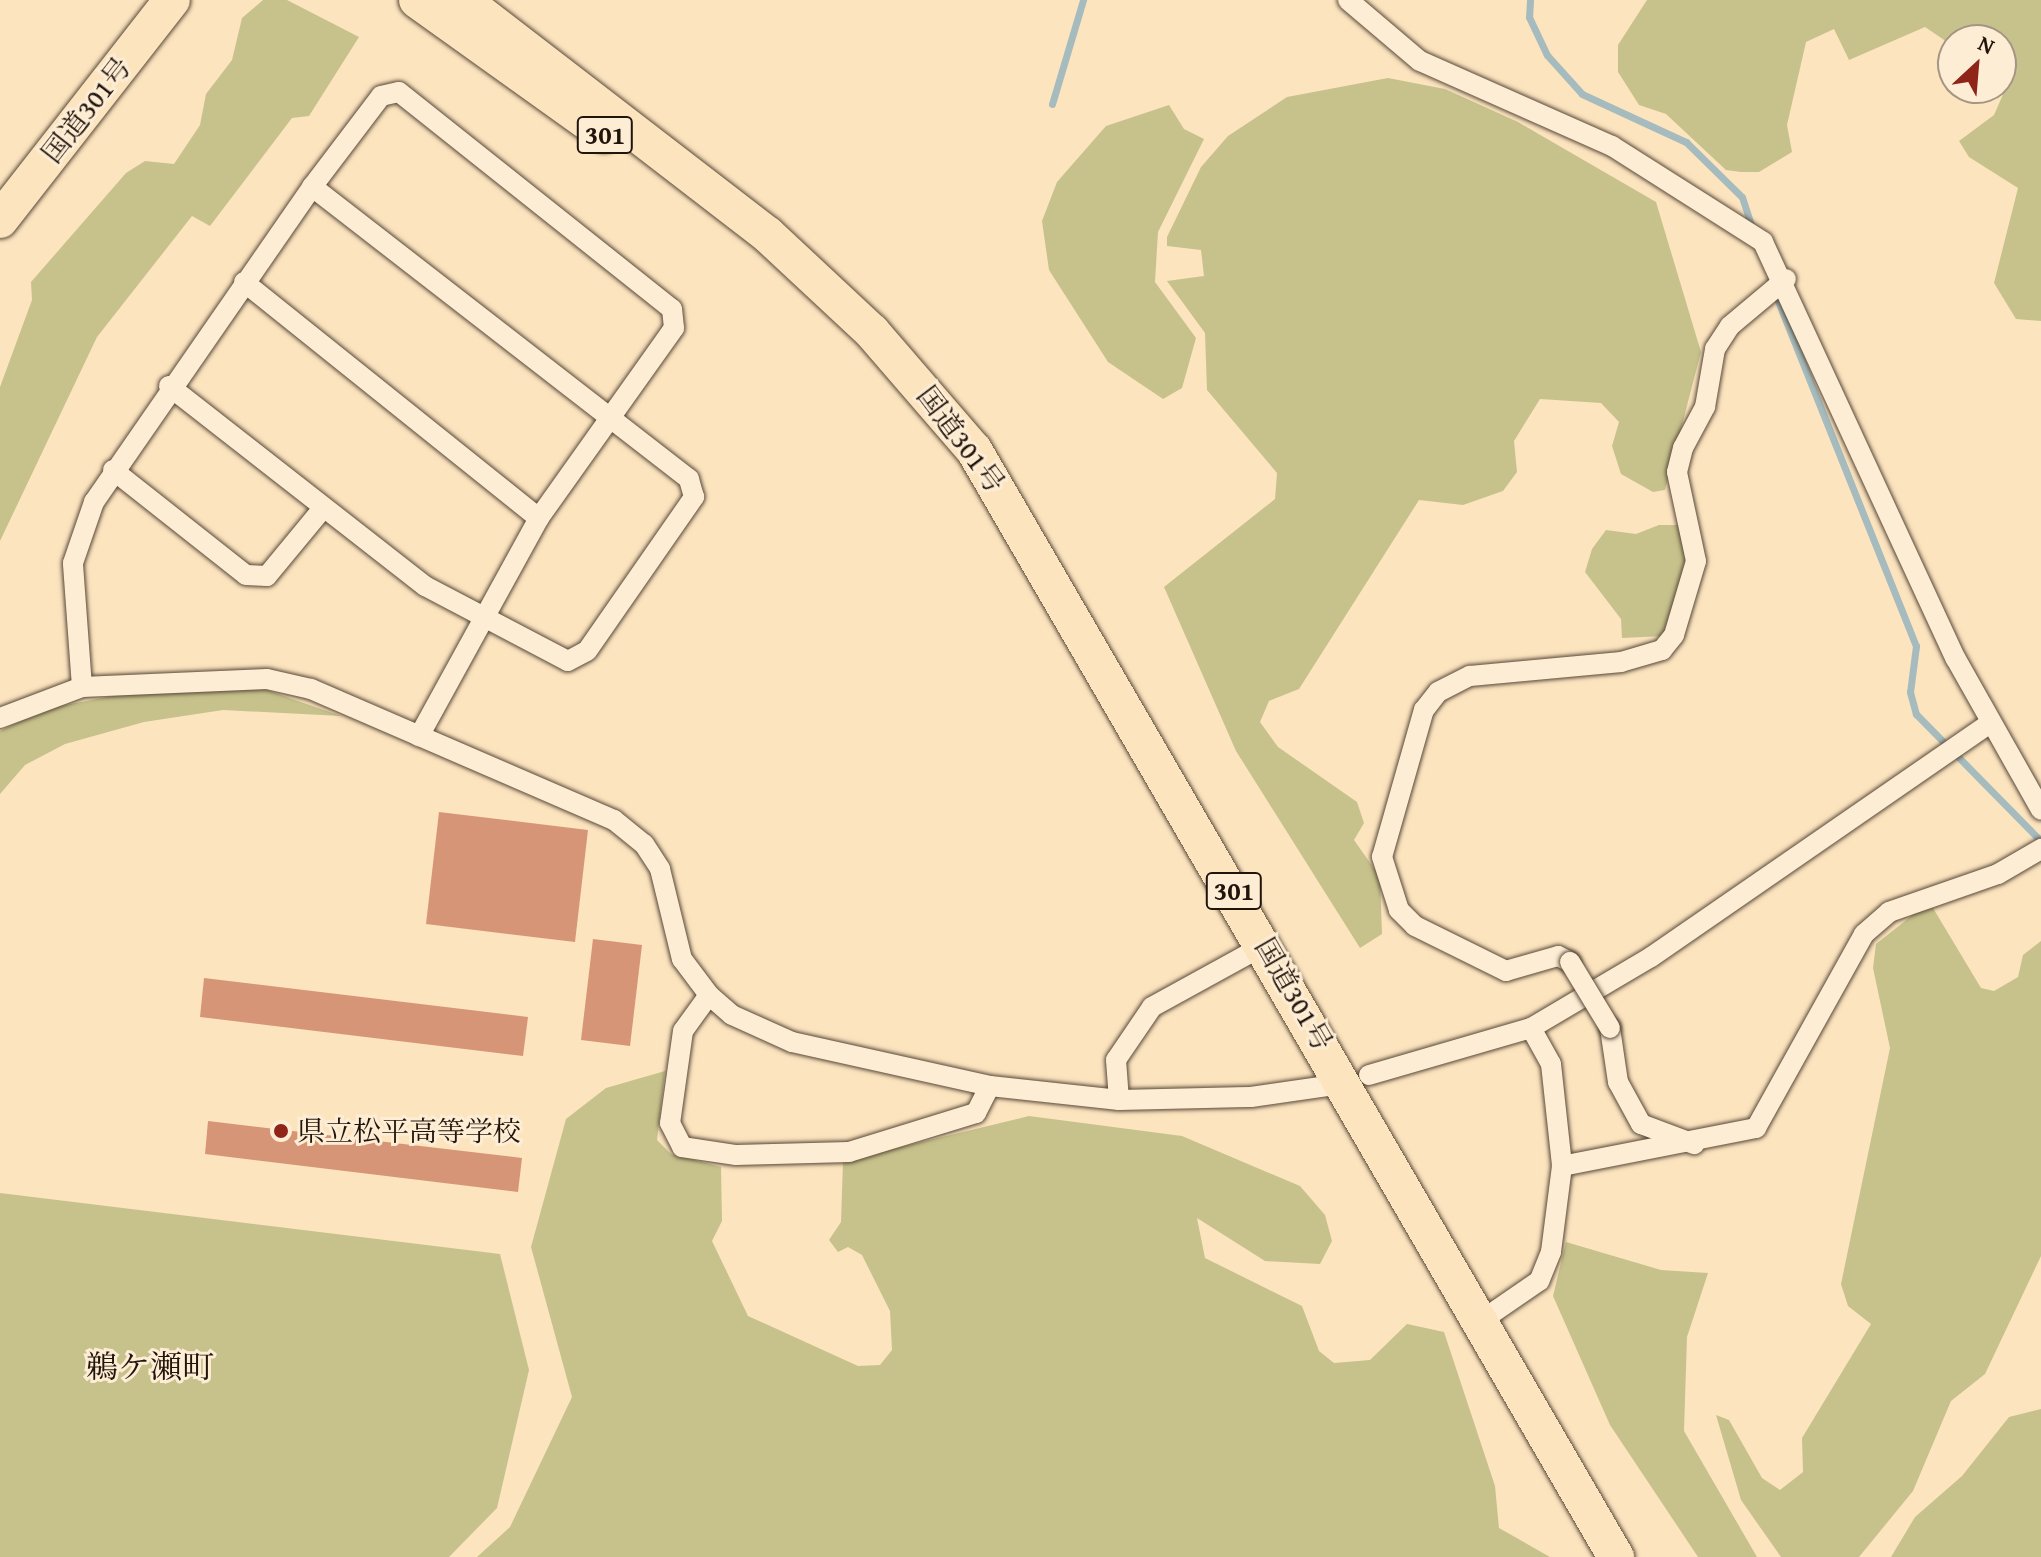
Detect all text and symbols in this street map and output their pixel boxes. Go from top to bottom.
north arrow [1937,24,2017,104]
text: N [1973,27,2000,62]
street label: 国道301号 [34,51,138,169]
road number: 301 [575,113,635,157]
street label: 国道301号 [910,379,1012,499]
road number: 301 [1204,869,1264,913]
street label: 国道301号 [1248,932,1340,1056]
place label: 県立松平高等学校 [297,1114,521,1148]
marker: 県立松平高等学校 [272,1122,290,1140]
district label: 鵜ケ瀬町 [86,1348,214,1386]

